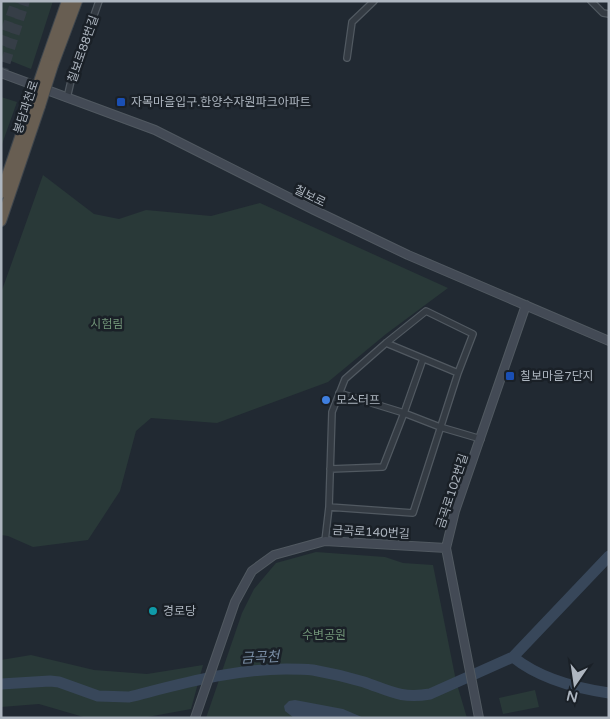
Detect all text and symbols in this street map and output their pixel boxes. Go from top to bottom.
street label: 칠보로88번길 [65,13,101,85]
street label: 봉담과천로 [11,79,41,135]
place label: 자목마을입구.한양수자원파크아파트 [131,95,311,109]
marker: 자목마을입구.한양수자원파크아파트 [115,96,127,108]
street label: 칠보로 [292,182,328,210]
park label: 시험림 [90,317,124,331]
place label: 칠보마을7단지 [520,369,594,383]
marker: 칠보마을7단지 [504,370,516,382]
place label: 모스터프 [336,393,380,407]
marker: 모스터프 [320,394,332,406]
street label: 금곡로102번길 [433,452,471,530]
street label: 금곡로140번길 [332,523,410,541]
place label: 경로당 [163,604,196,618]
marker: 경로당 [147,605,159,617]
park label: 수변공원 [302,628,346,642]
water label: 금곡천 [240,648,281,667]
north arrow [550,659,600,709]
text: N [565,687,580,706]

